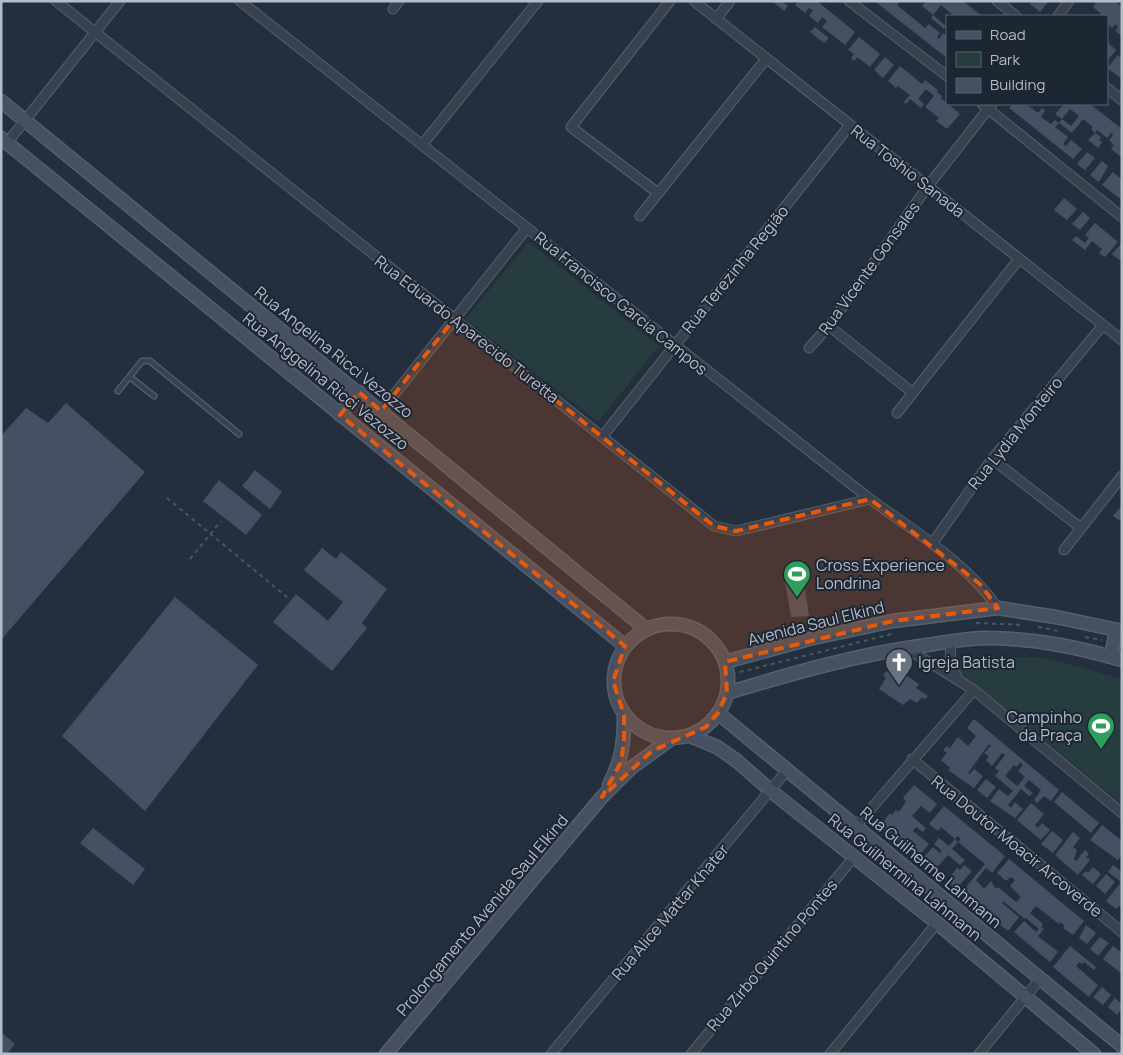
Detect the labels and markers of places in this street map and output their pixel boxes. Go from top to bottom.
place label: Cross Experience Londrina [816,554,945,594]
sports icon: Cross Experience Londrina [782,559,812,598]
church icon: Igreja Batista [884,647,914,686]
place label: Igreja Batista [918,651,1015,673]
place label: Campinho da Praça [1006,706,1082,746]
sports icon: Campinho da Praça [1086,711,1116,750]

